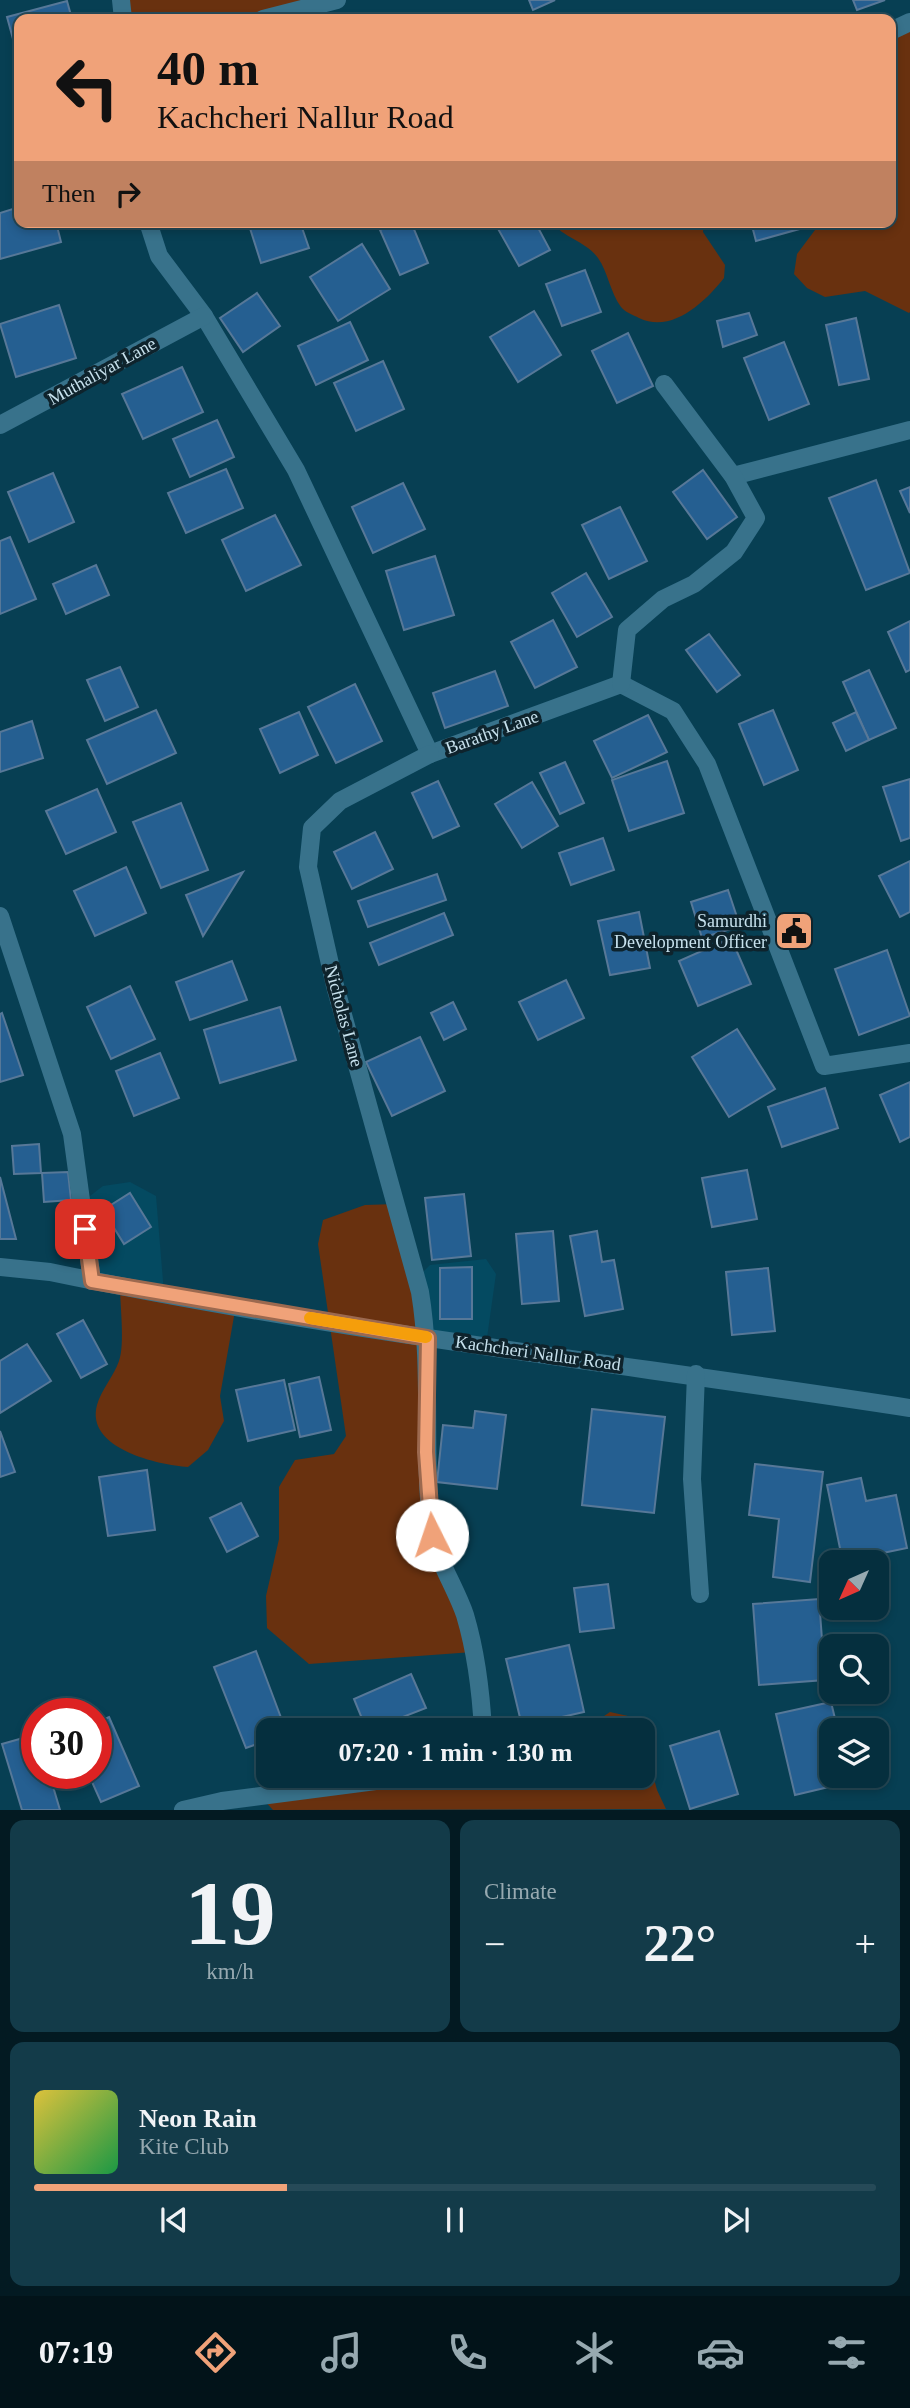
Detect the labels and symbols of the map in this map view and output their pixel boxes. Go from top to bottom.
street label: Muthaliyar Lane [44,333,160,409]
street label: Barathy Lane [443,706,541,758]
public building icon: Samurdhi Development Officer [773,910,815,952]
place label: Samurdhi Development Officer [614,911,767,952]
street label: Nicholas Lane [321,963,367,1069]
pin [55,1199,115,1259]
street label: Kachcheri Nallur Road [454,1331,622,1375]
position arrow [395,1498,469,1572]
north arrow [819,1550,889,1620]
speed limit sign: 30 [21,1698,112,1789]

